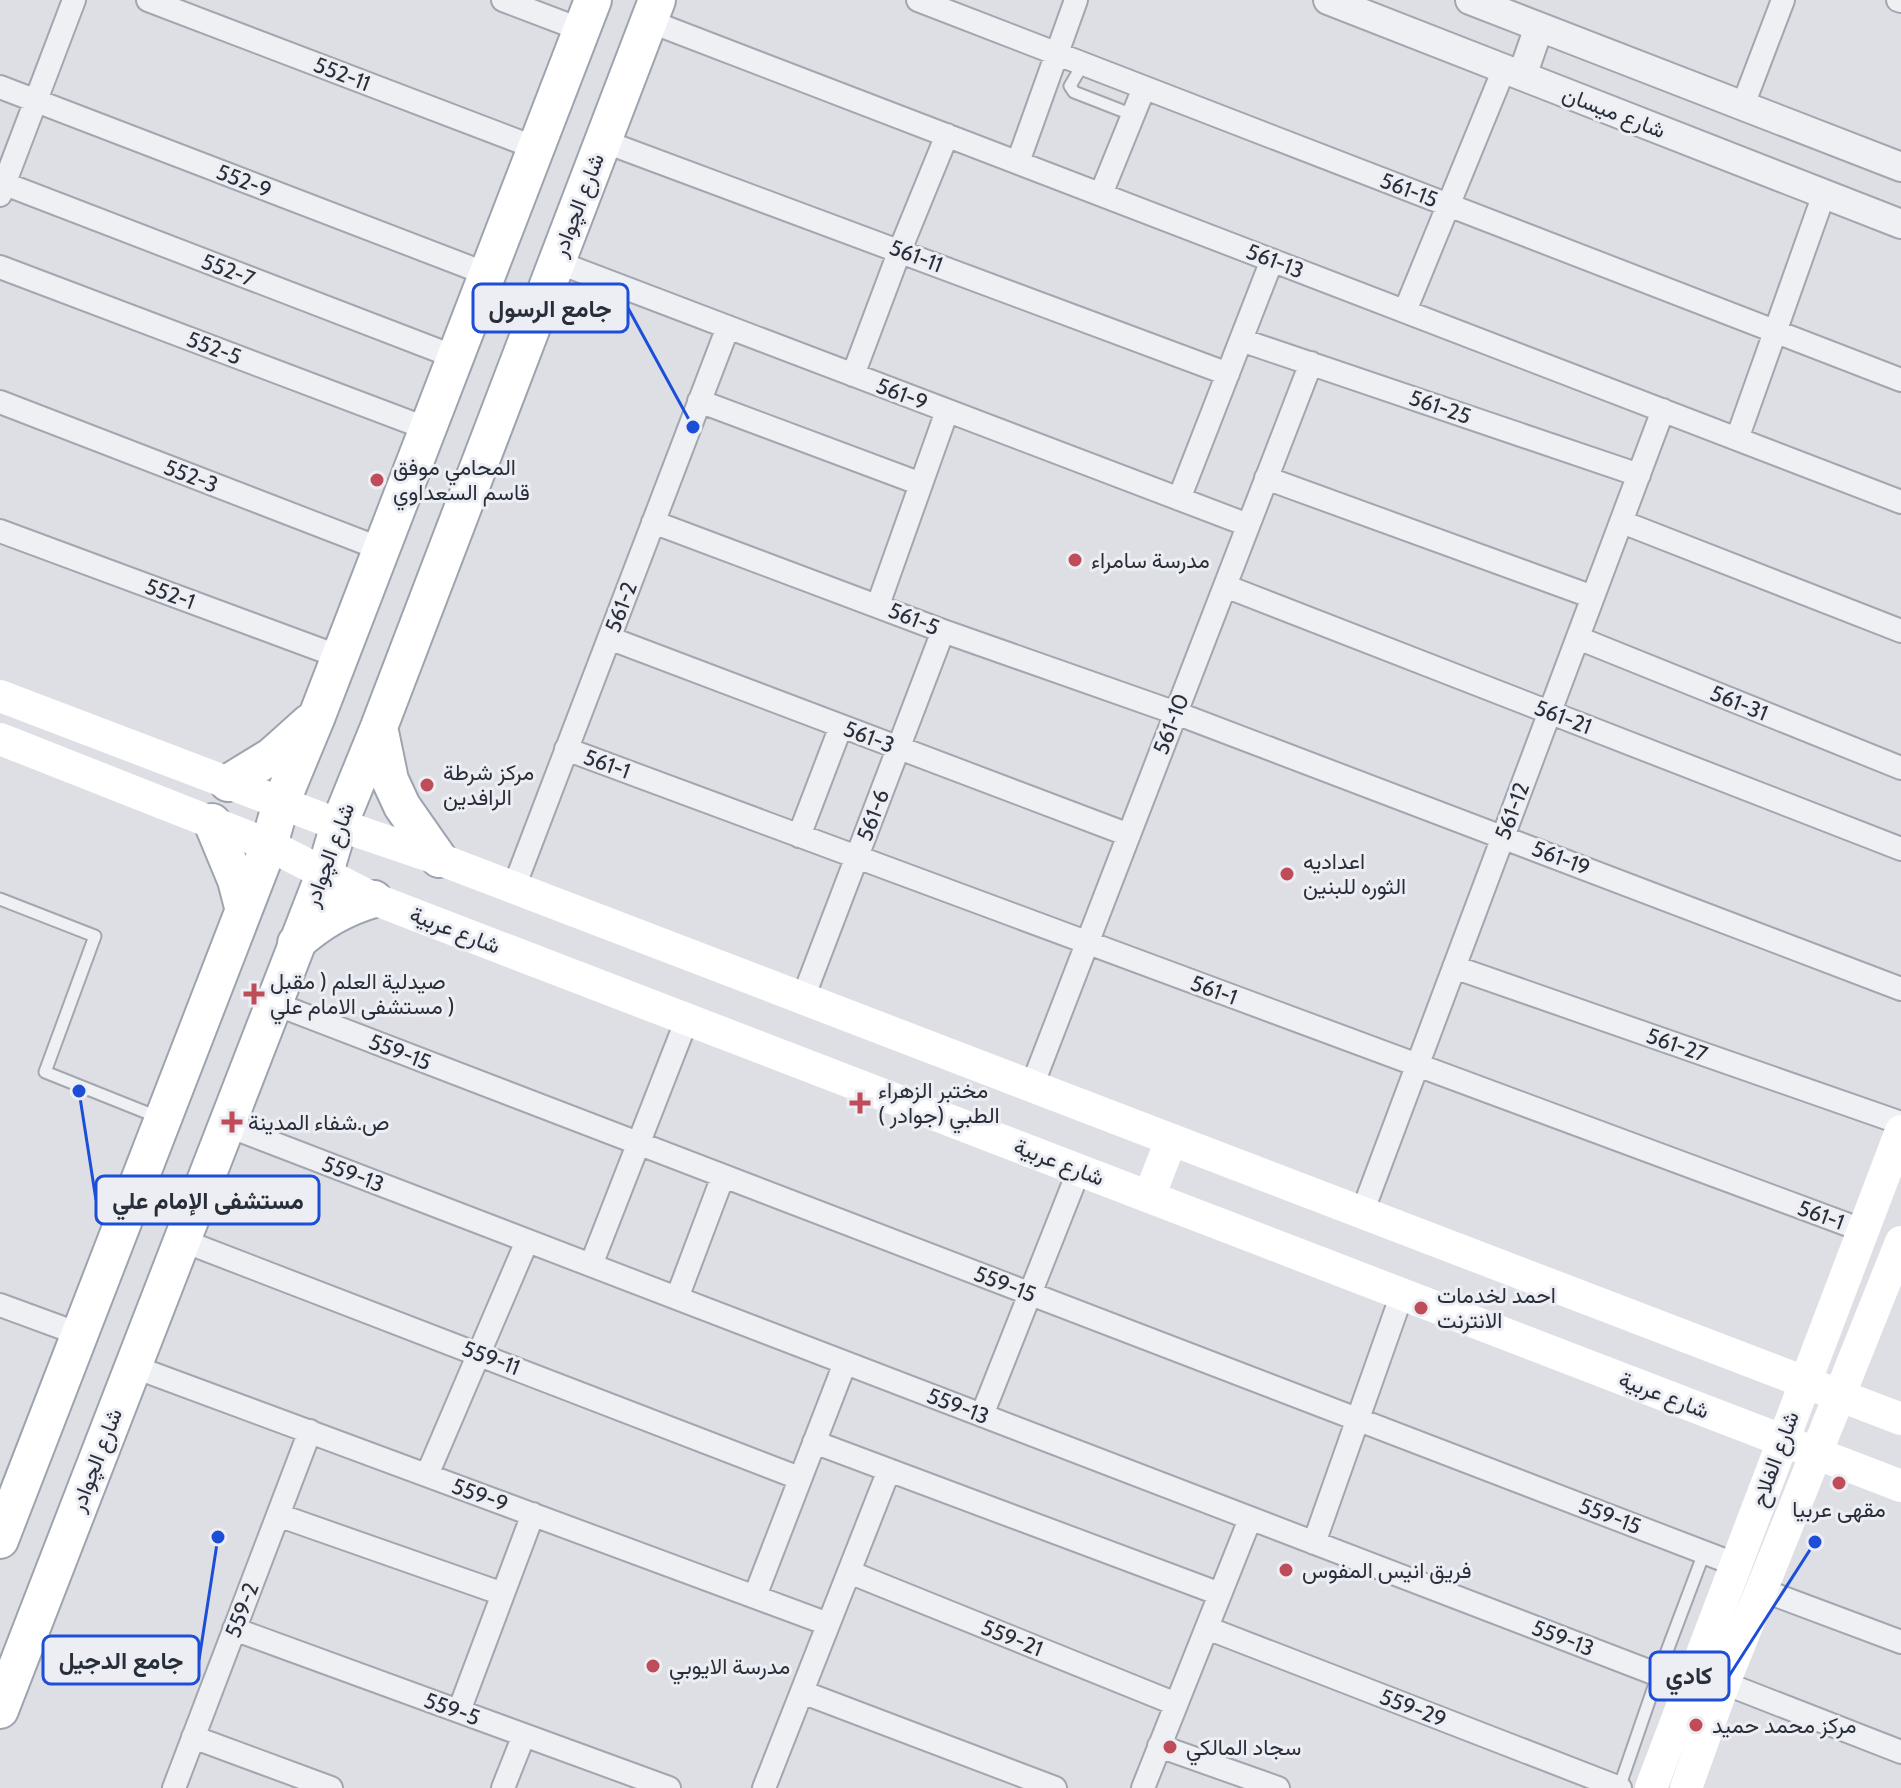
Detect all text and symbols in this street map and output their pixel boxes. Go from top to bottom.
street label: 552-11 [310,51,374,97]
street label: شارع ميسان [1558,80,1669,145]
street label: شارع الچوادر [546,149,611,262]
street label: 552-9 [213,158,275,204]
street label: 561-15 [1376,167,1442,213]
street label: 561-11 [886,234,946,278]
street label: 561-13 [1242,238,1308,284]
street label: 552-7 [198,248,258,292]
callout: جامع الرسول [473,284,628,332]
text: جامع الرسول [489,294,612,326]
street label: 552-5 [183,325,245,371]
street label: 561-9 [872,372,932,416]
street label: 561-25 [1405,384,1475,430]
street label: 552-3 [160,453,222,499]
place label: المحامي موفق قاسم السعداوي [393,454,530,511]
marker: المحامي موفق قاسم السعداوي [368,471,386,489]
place label: مدرسة سامراء [1091,547,1210,574]
marker: مدرسة سامراء [1066,551,1084,569]
street label: 552-1 [141,573,199,615]
street label: 561-2 [599,578,643,636]
street label: 561-5 [885,597,943,641]
street label: 561-31 [1706,679,1772,727]
street label: 561-10 [1147,690,1195,758]
street label: 561-21 [1531,694,1595,740]
street label: 561-3 [840,715,898,759]
street label: 561-1 [580,743,634,785]
place label: مركز شرطة الرافدين [443,759,534,811]
marker: مركز شرطة الرافدين [418,776,436,794]
street label: 561-12 [1489,779,1535,843]
street label: 561-6 [851,785,895,845]
street label: شارع الچوادر [297,799,361,912]
street label: 561-19 [1528,835,1594,881]
place label: اعداديه الثوره للبنين [1303,848,1406,900]
marker: اعداديه الثوره للبنين [1278,865,1296,883]
street label: شارع عربية [406,900,504,960]
place label: صيدلية العلم ( مقبل مستشفى الامام علي ) [270,968,455,1025]
street label: 561-1 [1187,969,1241,1011]
marker: صيدلية العلم ( مقبل مستشفى الامام علي ) [245,985,263,1003]
street label: 561-27 [1643,1022,1711,1068]
street label: 559-15 [365,1028,435,1076]
place label: مختبر الزهراء الطبي (جوادر ) [878,1077,1000,1134]
marker: مختبر الزهراء الطبي (جوادر ) [849,1092,871,1114]
place label: ص.شفاء المدينة [248,1109,389,1136]
marker: ص.شفاء المدينة [223,1113,241,1131]
street label: شارع عربية [1010,1132,1108,1192]
street label: 559-13 [318,1150,388,1198]
callout: مستشفى الإمام علي [96,1176,319,1224]
text: مستشفى الإمام علي [112,1186,304,1221]
street label: 561-1 [1794,1194,1848,1236]
street label: 559-15 [970,1260,1040,1308]
place label: احمد لخدمات الانترنت [1437,1282,1556,1334]
marker: احمد لخدمات الانترنت [1412,1299,1430,1317]
street label: 559-11 [458,1335,524,1381]
street label: شارع عربية [1615,1365,1713,1425]
street label: 559-13 [923,1382,993,1430]
street label: شارع الچوادر [64,1404,129,1517]
street label: شارع الفلاح [1745,1408,1806,1511]
street label: 559-9 [448,1472,512,1518]
marker: مقهى عربيا [1830,1474,1848,1492]
street label: 559-15 [1575,1492,1645,1540]
place label: مقهى عربيا [1792,1496,1886,1523]
place label: فريق انيس المفوس [1302,1557,1472,1584]
marker: فريق انيس المفوس [1277,1561,1295,1579]
street label: 559-2 [219,1579,265,1641]
street label: 559-21 [977,1614,1047,1662]
street label: 559-13 [1528,1614,1598,1662]
callout: جامع الدجيل [43,1636,199,1684]
text: جامع الدجيل [59,1646,183,1678]
callout: كادي [1650,1652,1729,1700]
place label: مدرسة الايوبي [669,1653,790,1685]
marker: مدرسة الايوبي [644,1657,662,1675]
text: كادي [1666,1661,1713,1696]
street label: 559-29 [1376,1683,1450,1733]
street label: 559-5 [420,1686,484,1732]
place label: مركز محمد حميد [1712,1712,1856,1739]
marker: مركز محمد حميد [1687,1716,1705,1734]
place label: سجاد المالكي [1186,1734,1301,1766]
marker: سجاد المالكي [1161,1738,1179,1756]

